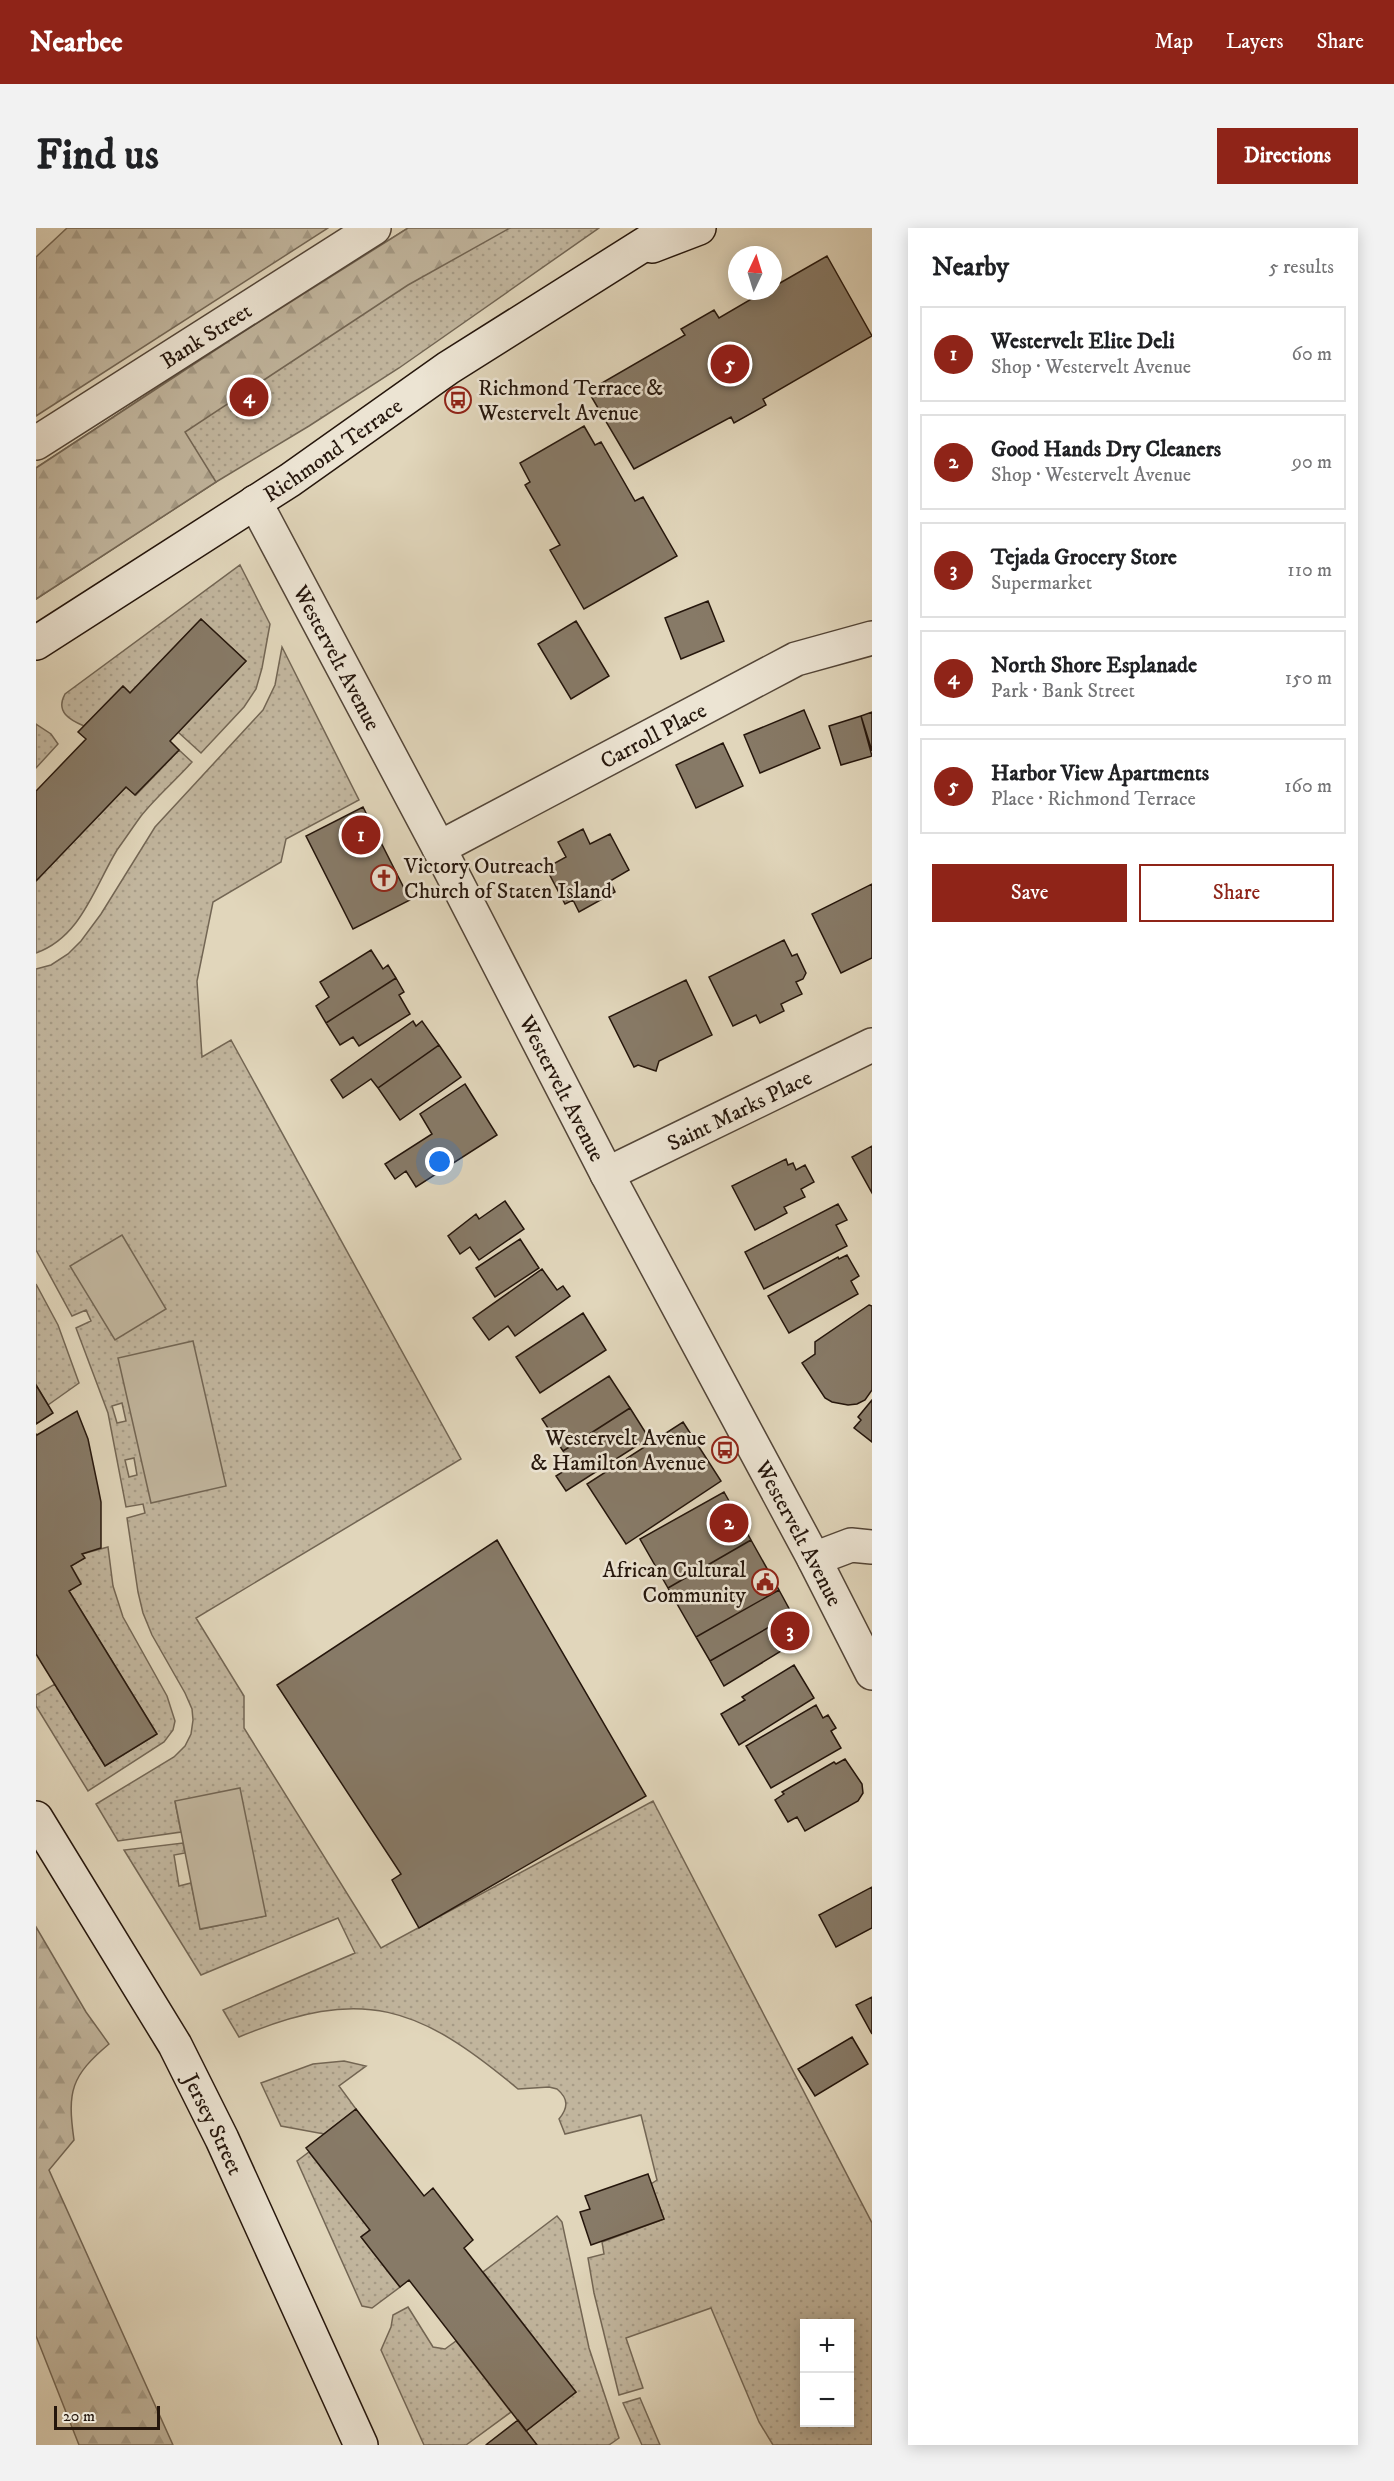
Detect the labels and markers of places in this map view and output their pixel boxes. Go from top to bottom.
pin: 5 [710,342,750,386]
pin: 4 [230,374,268,420]
place label: Richmond Terrace & Westervelt Avenue [477,375,663,427]
bus stop icon: Richmond Terrace & Westervelt Avenue [443,385,473,415]
pin: 1 [342,812,380,858]
place label: Victory Outreach Church of Staten Island [403,853,612,905]
church icon: Victory Outreach Church of Staten Island [369,863,399,893]
place label: Westervelt Avenue & Hamilton Avenue [530,1425,706,1477]
bus stop icon: Westervelt Avenue & Hamilton Avenue [710,1435,740,1465]
pin: 2 [710,1500,748,1546]
place label: African Cultural Community [603,1557,747,1609]
public building icon: African Cultural Community [750,1567,780,1597]
pin: 3 [770,1608,810,1654]

